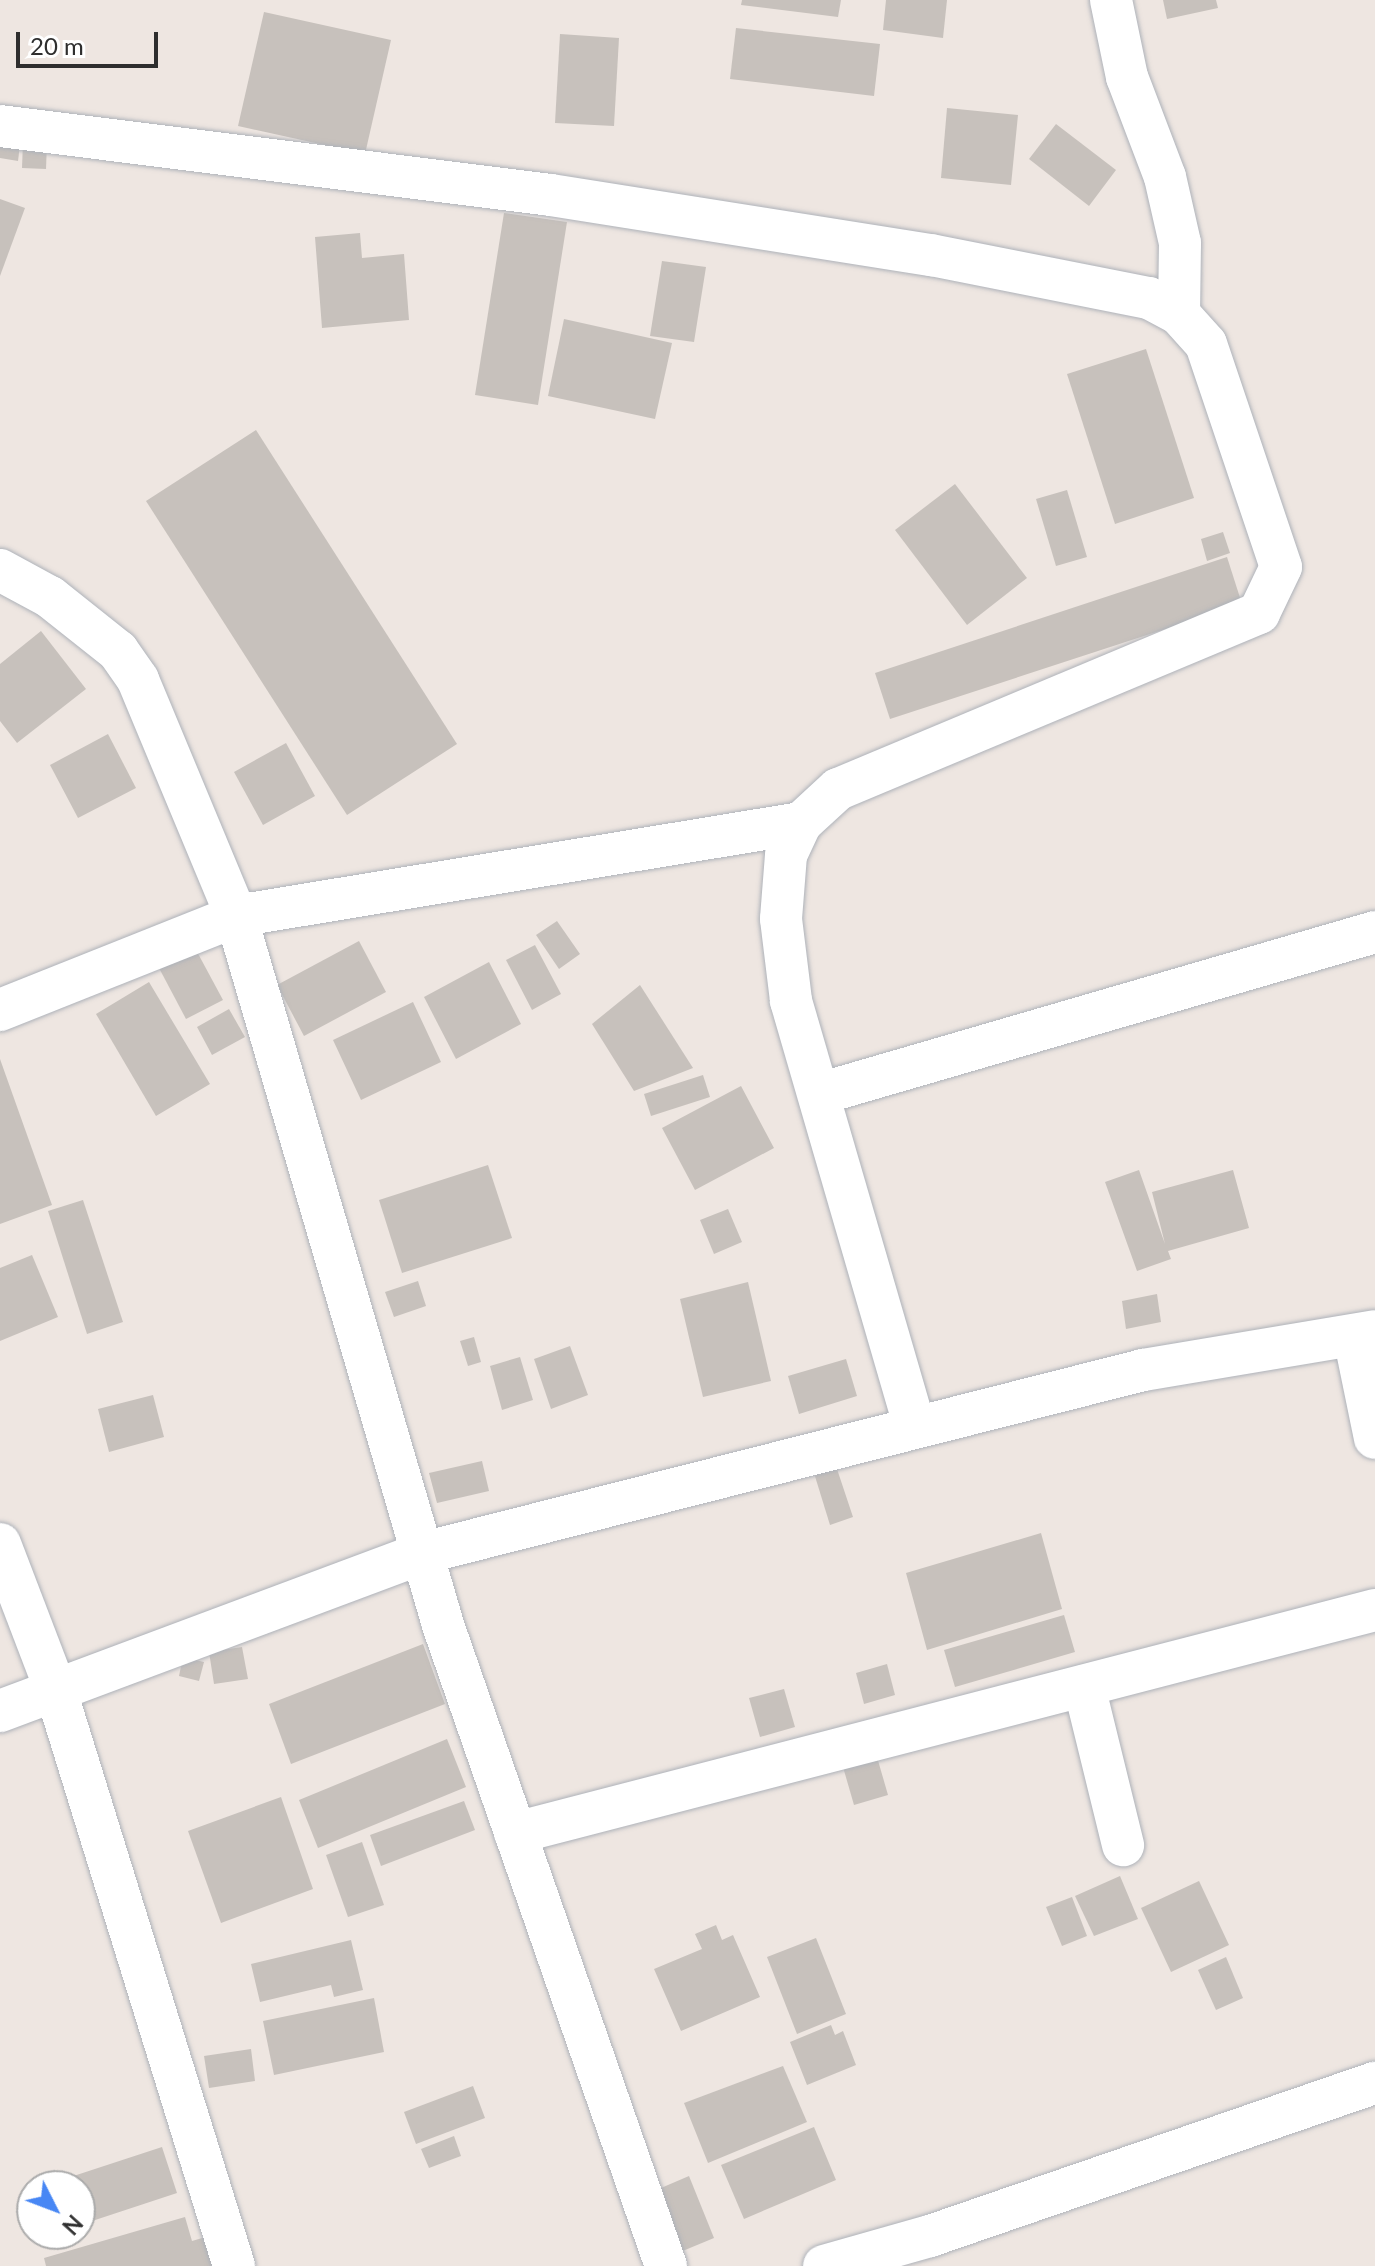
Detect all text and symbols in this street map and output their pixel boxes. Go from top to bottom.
scale bar [20,16,162,66]
text: 20 m [30,31,84,60]
north arrow [16,2170,96,2250]
text: N [57,2210,88,2240]

